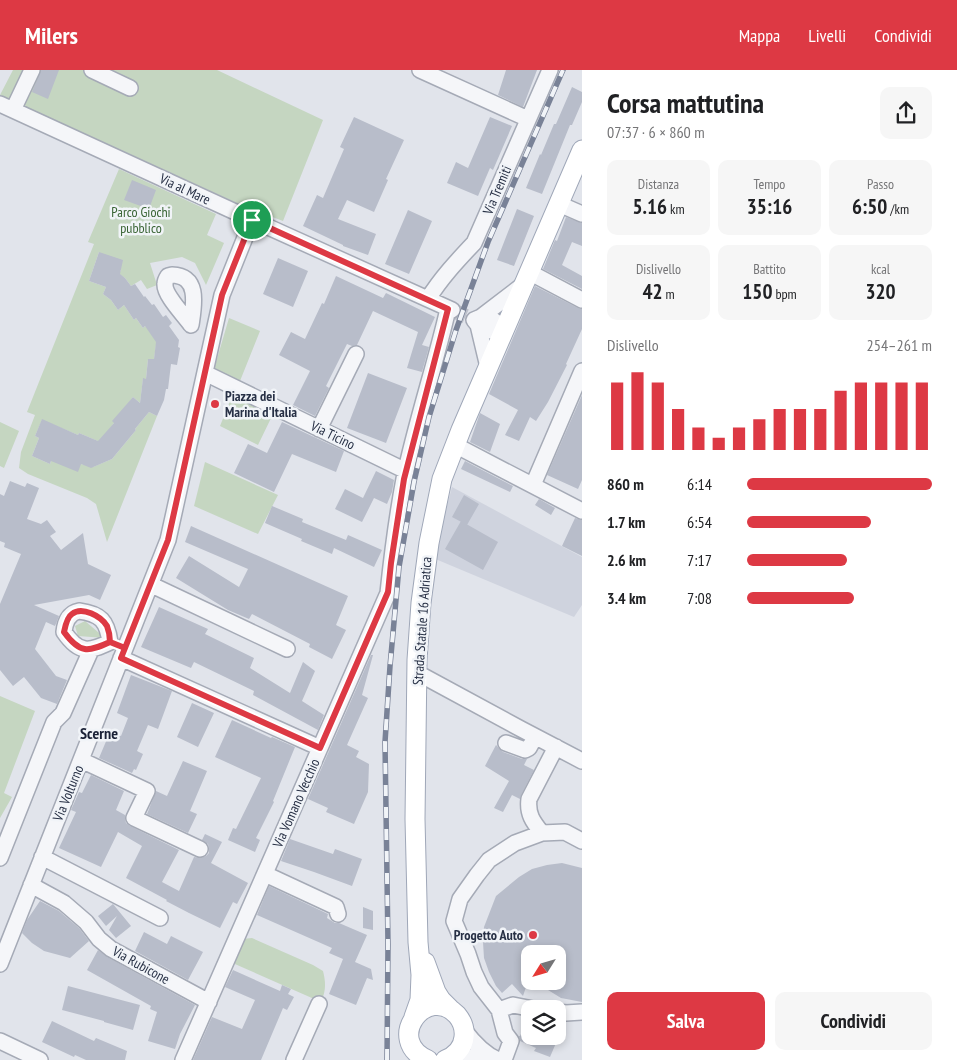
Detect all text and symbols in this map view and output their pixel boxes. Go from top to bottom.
text: Milers [25,20,78,51]
text: Mappa [739,24,780,47]
text: Livelli [808,24,846,47]
text: Condividi [874,24,932,47]
text: Corsa mattutina [607,84,764,121]
button: share [880,87,932,139]
text: 07:37 · 6 × 860 m [607,122,705,142]
street label: Via Tremiti [478,163,515,218]
street label: Via al Mare [156,169,213,209]
text: Distanza [638,175,679,193]
text: Tempo [754,175,785,193]
text: Passo [867,175,894,193]
text: 5.16 [632,193,667,220]
text: 35:16 [747,193,792,220]
text: 6:50 [852,193,887,220]
pin [231,199,273,241]
text: km [667,200,685,218]
text: /km [887,200,909,218]
park label: Parco Giochi pubblico [111,203,171,237]
icon: arrive [238,206,266,234]
text: Dislivello [636,260,681,278]
text: Battito [753,260,786,278]
text: kcal [871,260,890,278]
text: 42 [642,278,662,305]
text: 150 [742,278,772,305]
text: 320 [865,278,896,305]
text: m [662,285,675,303]
text: bpm [772,285,797,303]
text: Dislivello [607,335,659,355]
text: 254–261 m [867,335,932,355]
place label: Piazza dei Marina d'Italia [225,387,297,421]
marker: Piazza dei Marina d'Italia [209,398,221,410]
street label: Via Ticino [307,416,358,453]
text: 860 m [607,474,644,494]
text: 6:14 [687,474,712,494]
text: 1.7 km [607,512,645,532]
text: 6:54 [687,512,712,532]
text: 2.6 km [607,550,646,570]
text: 7:17 [687,550,712,570]
street label: Strada Statale 16 Adriatica [409,556,435,686]
text: 3.4 km [607,588,646,608]
text: 7:08 [687,588,712,608]
district label: Scerne [80,723,118,743]
street label: Via Vomano Vecchio [268,756,324,851]
street label: Via Volturno [48,762,87,825]
place label: Progetto Auto [454,926,523,944]
marker: Progetto Auto [527,929,539,941]
street label: Via Rubicone [108,941,173,988]
north arrow [521,945,566,990]
map controls [521,945,566,1045]
button: Salva [607,992,765,1050]
button: Condividi [775,992,932,1050]
button: layers [521,1000,566,1045]

